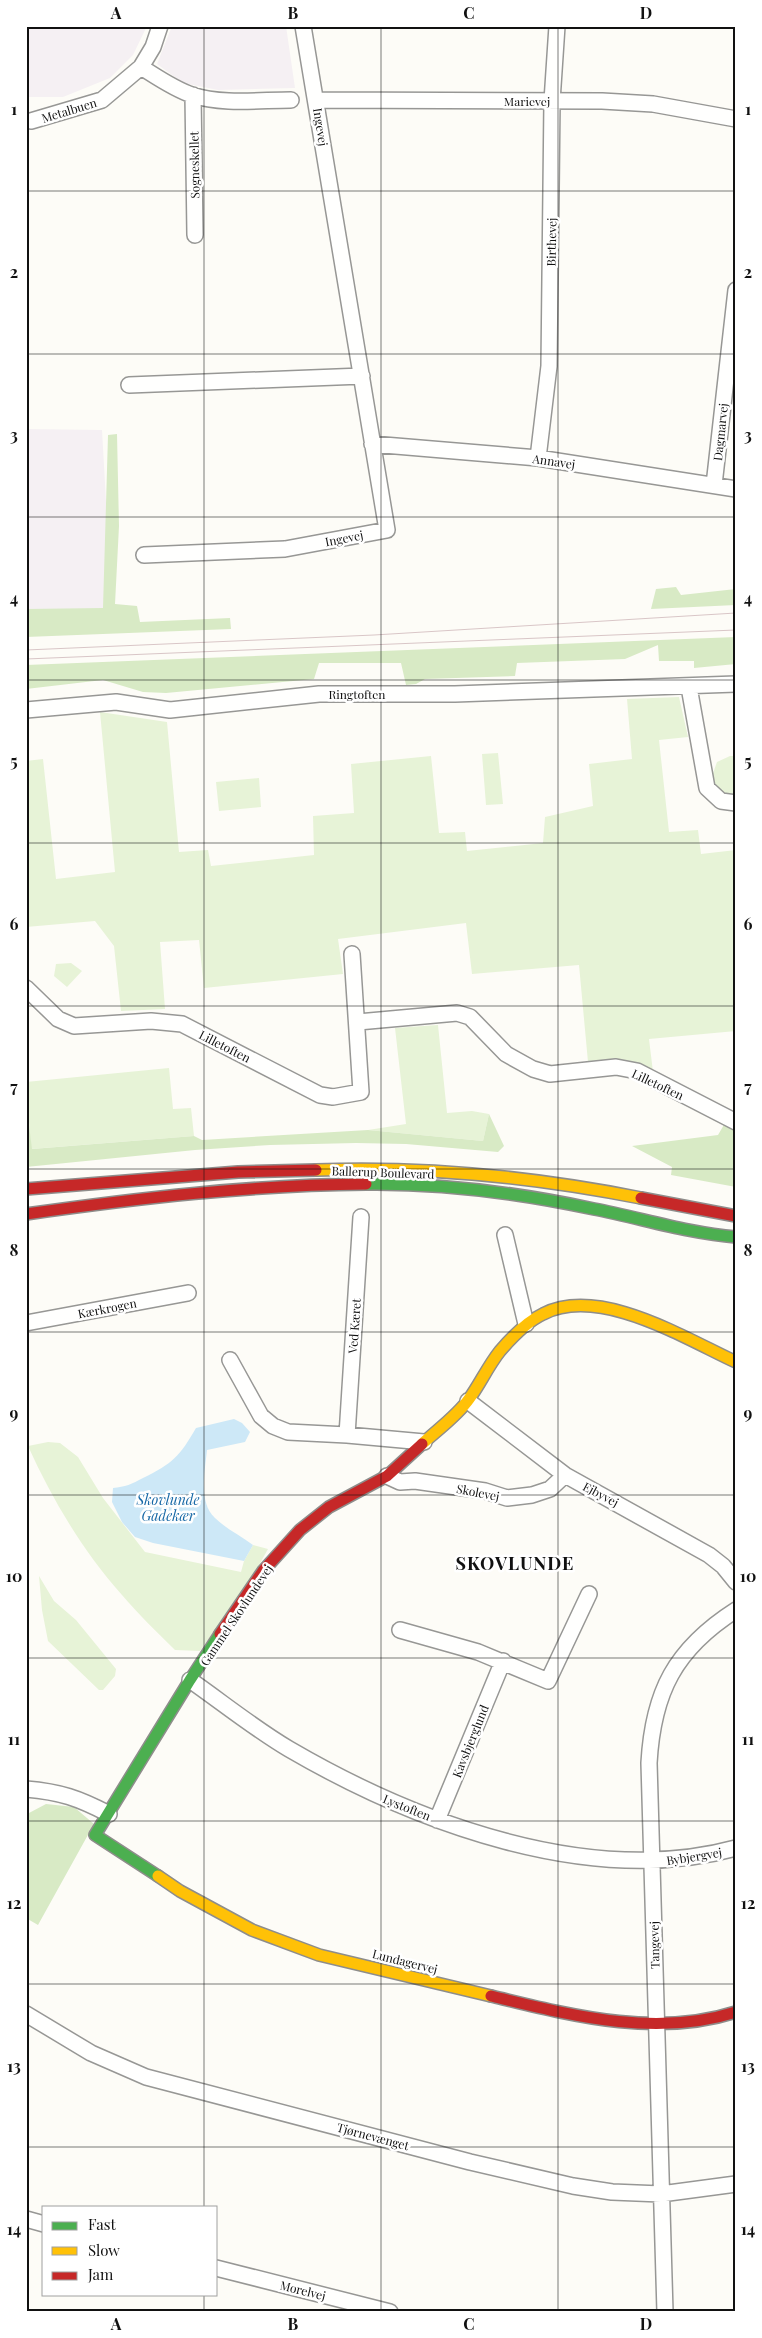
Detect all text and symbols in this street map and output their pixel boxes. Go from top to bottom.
text: A [110,2,122,23]
text: B [288,2,299,23]
text: C [463,2,475,23]
text: D [640,2,652,23]
street label: Marievej [504,93,550,109]
street label: Metalbuen [39,94,99,126]
text: 1 [11,98,17,119]
text: 1 [745,98,751,119]
street label: Ingevej [310,107,332,147]
street label: Sogneskellet [185,130,203,199]
street label: Birthevej [543,218,559,266]
text: 2 [10,261,18,282]
text: 2 [744,261,752,282]
street label: Dagmarvej [709,402,731,462]
text: 3 [10,424,18,445]
text: 3 [744,424,752,445]
street label: Annavej [531,450,576,472]
street label: Ingevej [324,526,364,550]
text: 4 [10,587,18,608]
text: 4 [744,587,752,608]
street label: Ringtoften [329,686,385,702]
text: 5 [10,750,18,771]
text: 5 [744,750,752,771]
text: 6 [10,913,19,934]
text: 6 [744,913,753,934]
street label: Lilletoften [197,1026,253,1066]
street label: Lilletoften [629,1065,687,1103]
text: 7 [10,1076,18,1097]
text: 7 [744,1076,752,1097]
street label: Ballerup Boulevard [331,1162,435,1182]
text: 8 [10,1239,19,1260]
text: 8 [744,1239,753,1260]
street label: Kærkrogen [76,1294,138,1322]
street label: Ved Kæret [344,1297,364,1355]
text: 9 [10,1402,19,1423]
text: 9 [744,1402,753,1423]
street label: Ejbyvej [580,1478,622,1510]
street label: Skolevej [455,1480,501,1504]
water label: Skovlunde Gadekær [136,1490,199,1525]
district label: SKOVLUNDE [455,1551,575,1575]
street label: Gammel Skovlundevej [196,1561,276,1669]
text: 10 [6,1565,22,1586]
text: 10 [740,1565,756,1586]
street label: Kavsbjerglund [448,1702,492,1780]
text: 11 [8,1728,20,1749]
text: 11 [742,1728,754,1749]
street label: Lystoften [381,1790,433,1824]
street label: Bybjergvej [665,1844,723,1868]
text: 12 [7,1892,21,1913]
text: 12 [741,1892,755,1913]
street label: Tangevej [646,1921,662,1969]
street label: Lundagervej [371,1945,439,1977]
text: 13 [7,2055,21,2076]
text: 13 [741,2055,755,2076]
street label: Tjørnevænget [335,2119,412,2154]
legend [42,2206,218,2296]
text: Fast [88,2214,117,2234]
text: 14 [7,2218,21,2239]
text: 14 [741,2218,755,2239]
text: Slow [88,2240,120,2260]
text: Jam [87,2264,114,2284]
street label: Morelvej [279,2277,327,2303]
text: A [110,2313,122,2334]
text: B [288,2313,299,2334]
text: C [463,2313,475,2334]
text: D [640,2313,652,2334]

